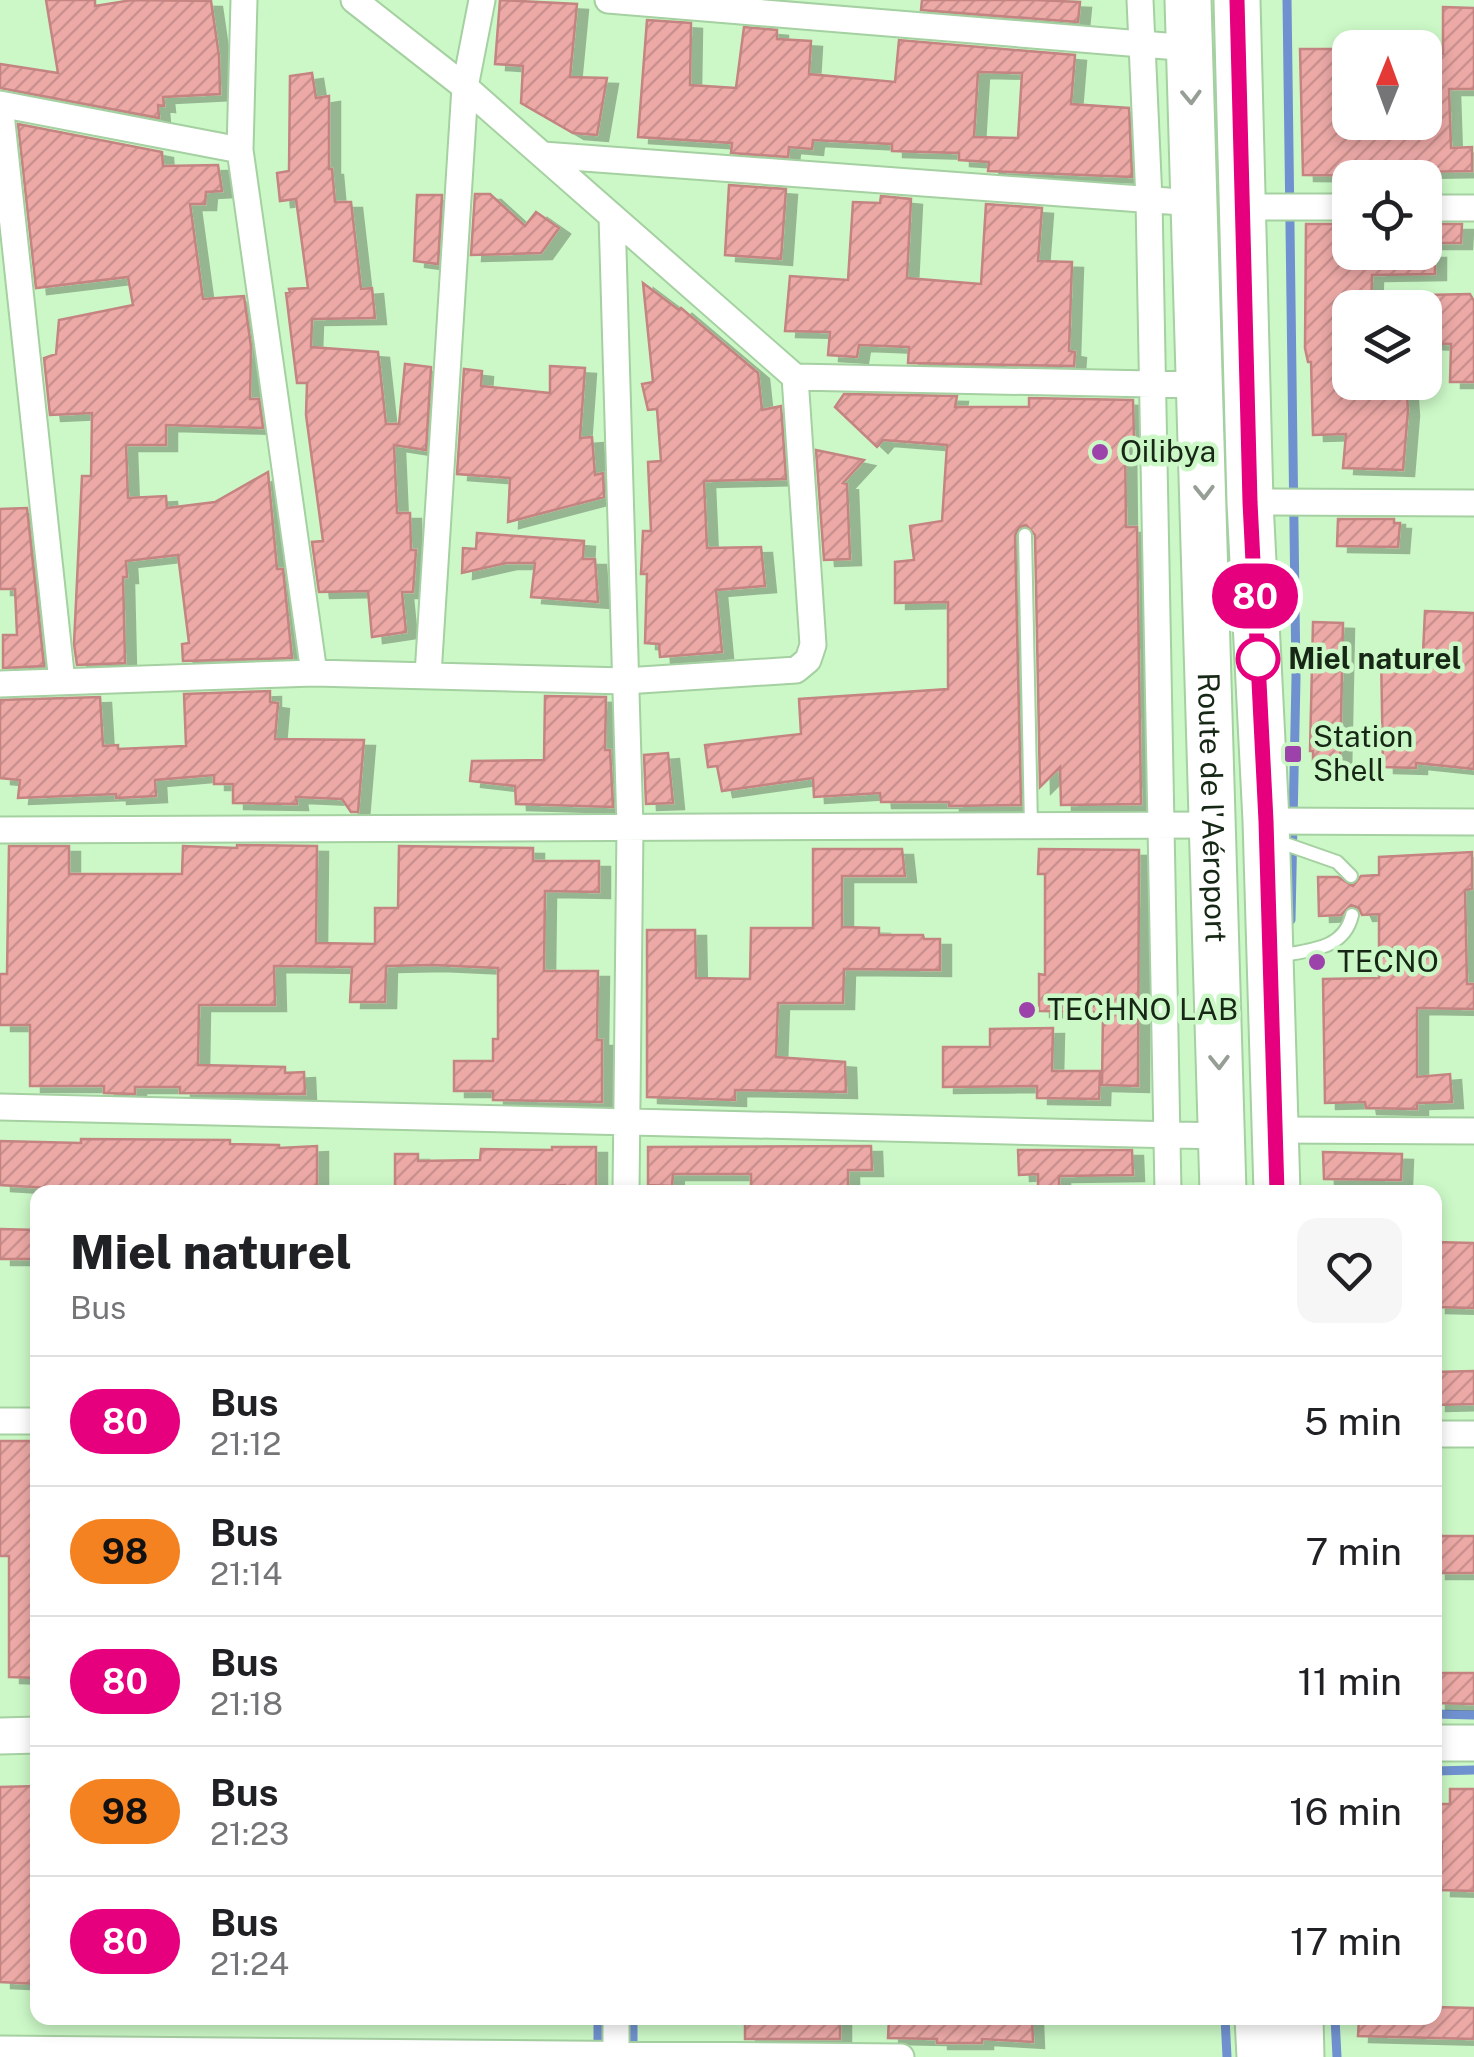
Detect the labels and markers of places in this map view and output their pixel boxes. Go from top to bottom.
place label: Oilibya [1120,433,1216,469]
marker: Oilibya [1089,441,1111,463]
marker: Miel naturel [1237,638,1279,680]
place label: Miel naturel [1288,640,1461,676]
place label: Station Shell [1313,718,1413,788]
marker: Station Shell [1282,743,1304,765]
place label: TECNO [1337,943,1439,979]
marker: TECNO [1306,951,1328,973]
place label: TECHNO LAB [1047,991,1238,1027]
marker: TECHNO LAB [1016,999,1038,1021]

